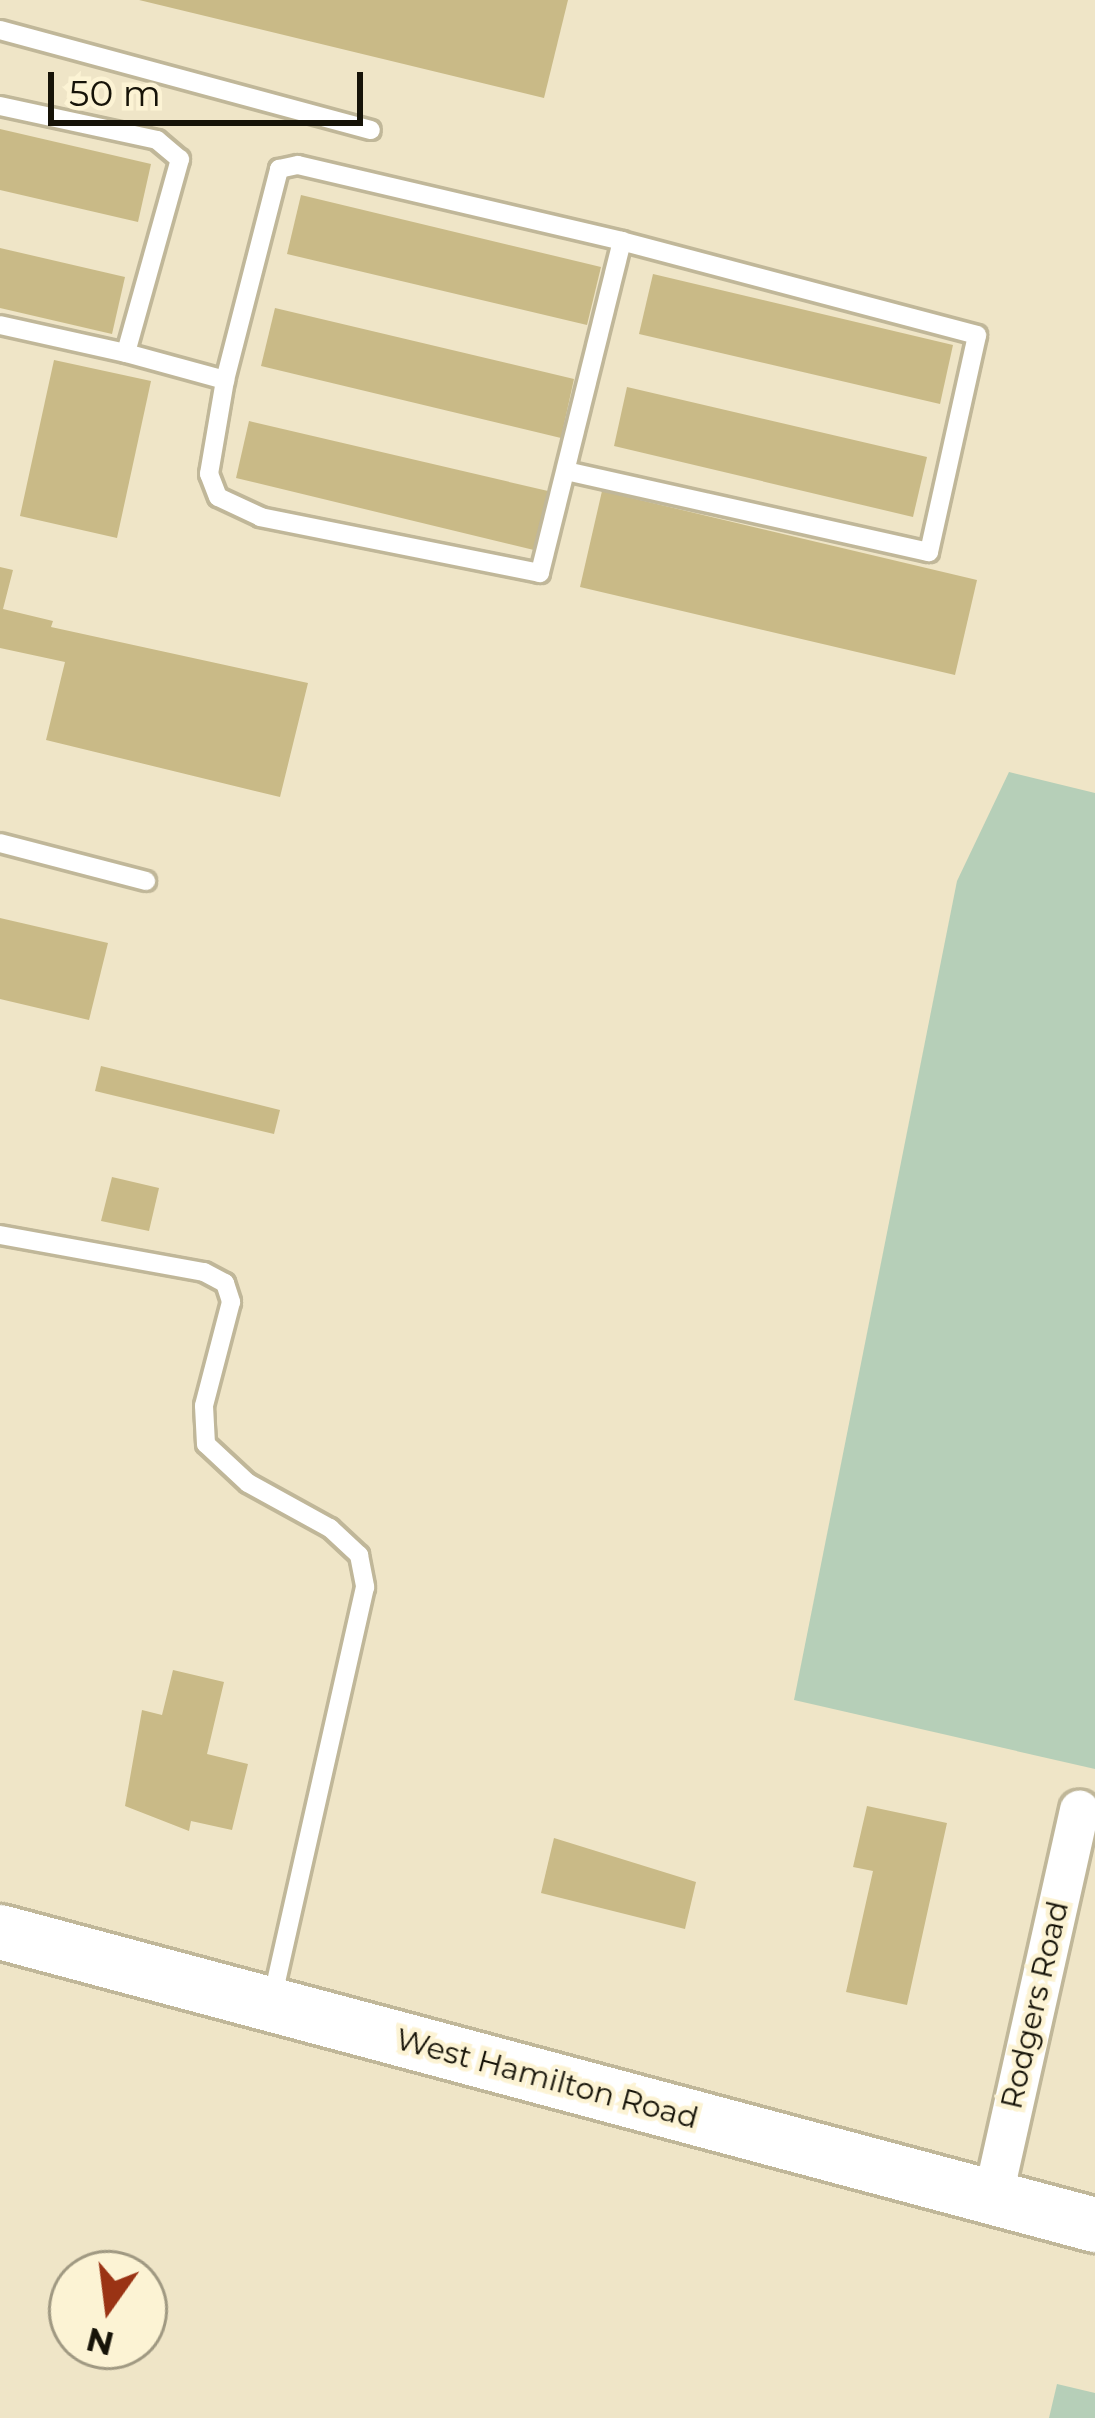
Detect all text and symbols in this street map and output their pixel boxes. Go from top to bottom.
scale bar [54,48,369,122]
text: 50 m [69,71,161,115]
street label: Rodgers Road [994,1897,1076,2113]
street label: West Hamilton Road [392,2021,702,2137]
north arrow [48,2250,168,2370]
text: N [82,2319,118,2365]

